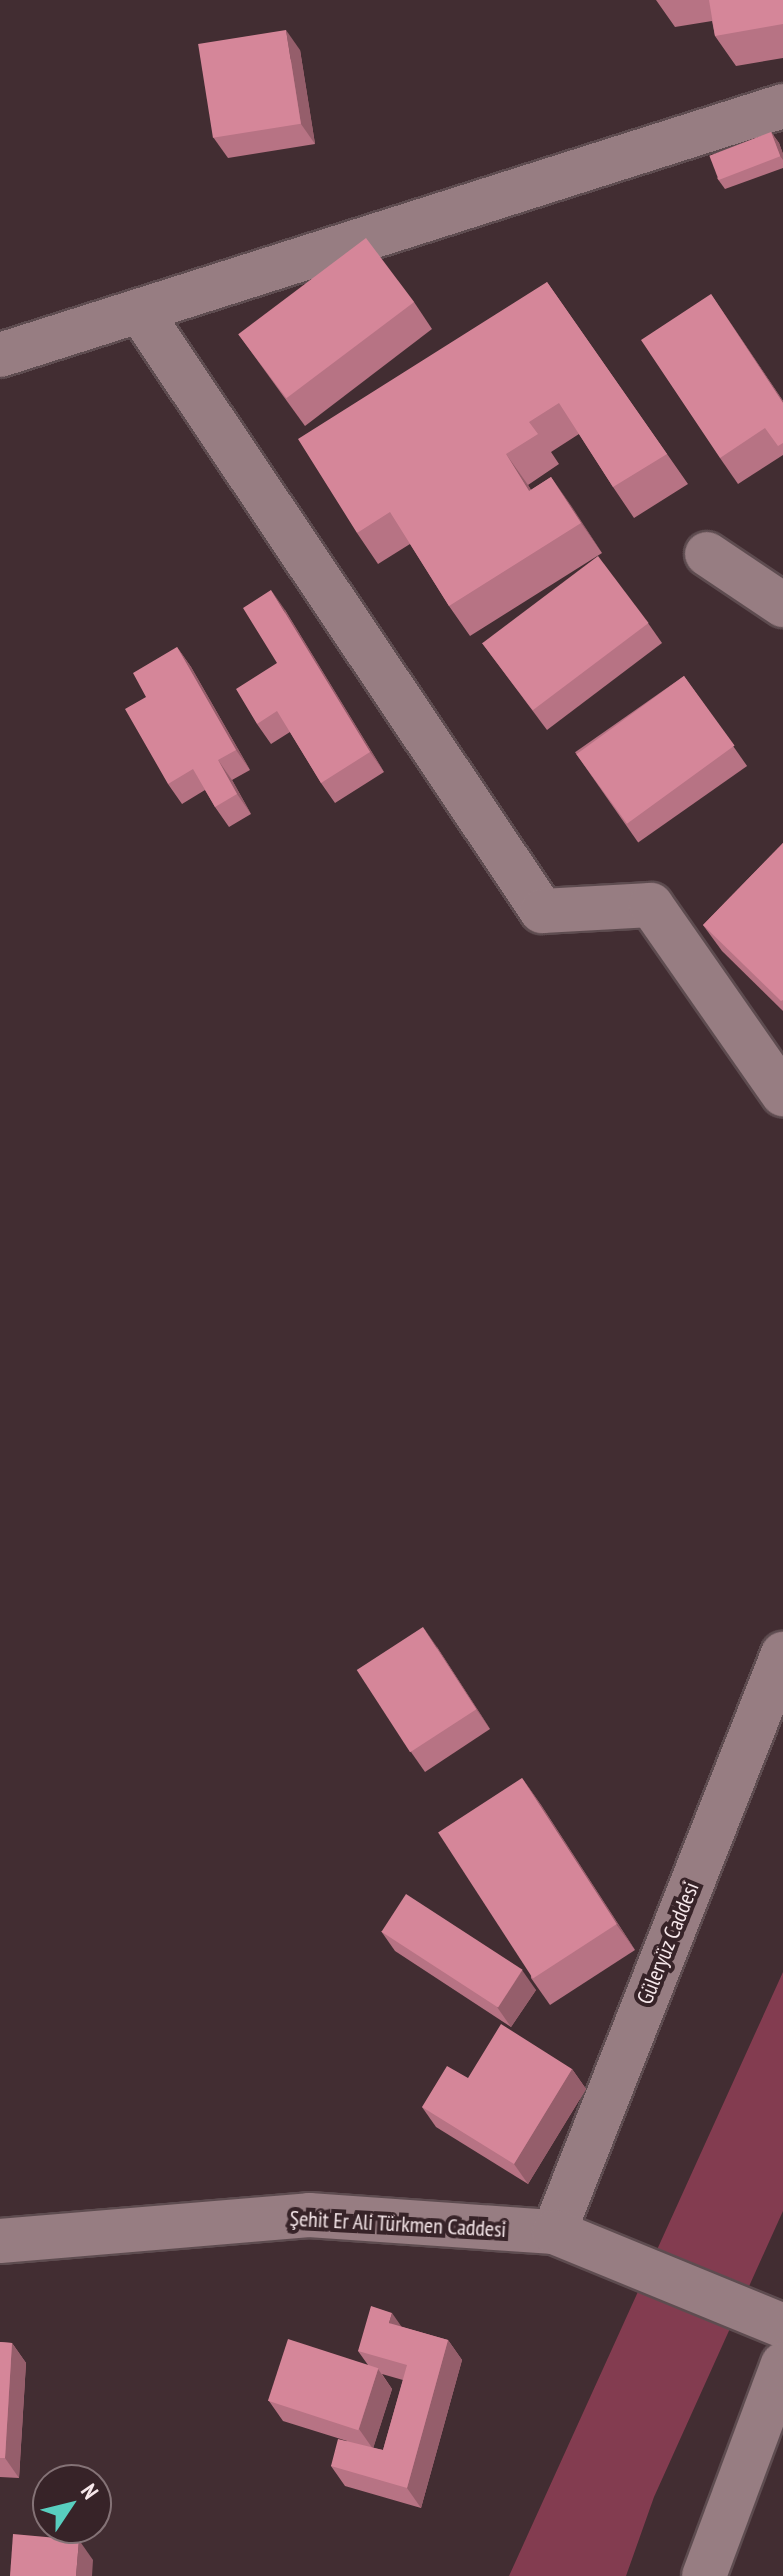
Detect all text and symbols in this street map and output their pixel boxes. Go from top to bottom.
street label: Güleryüz Caddesi [631,1878,705,2008]
street label: Şehit Er Ali Türkmen Caddesi [288,2205,508,2243]
north arrow [32,2464,112,2544]
text: N [75,2478,105,2504]

